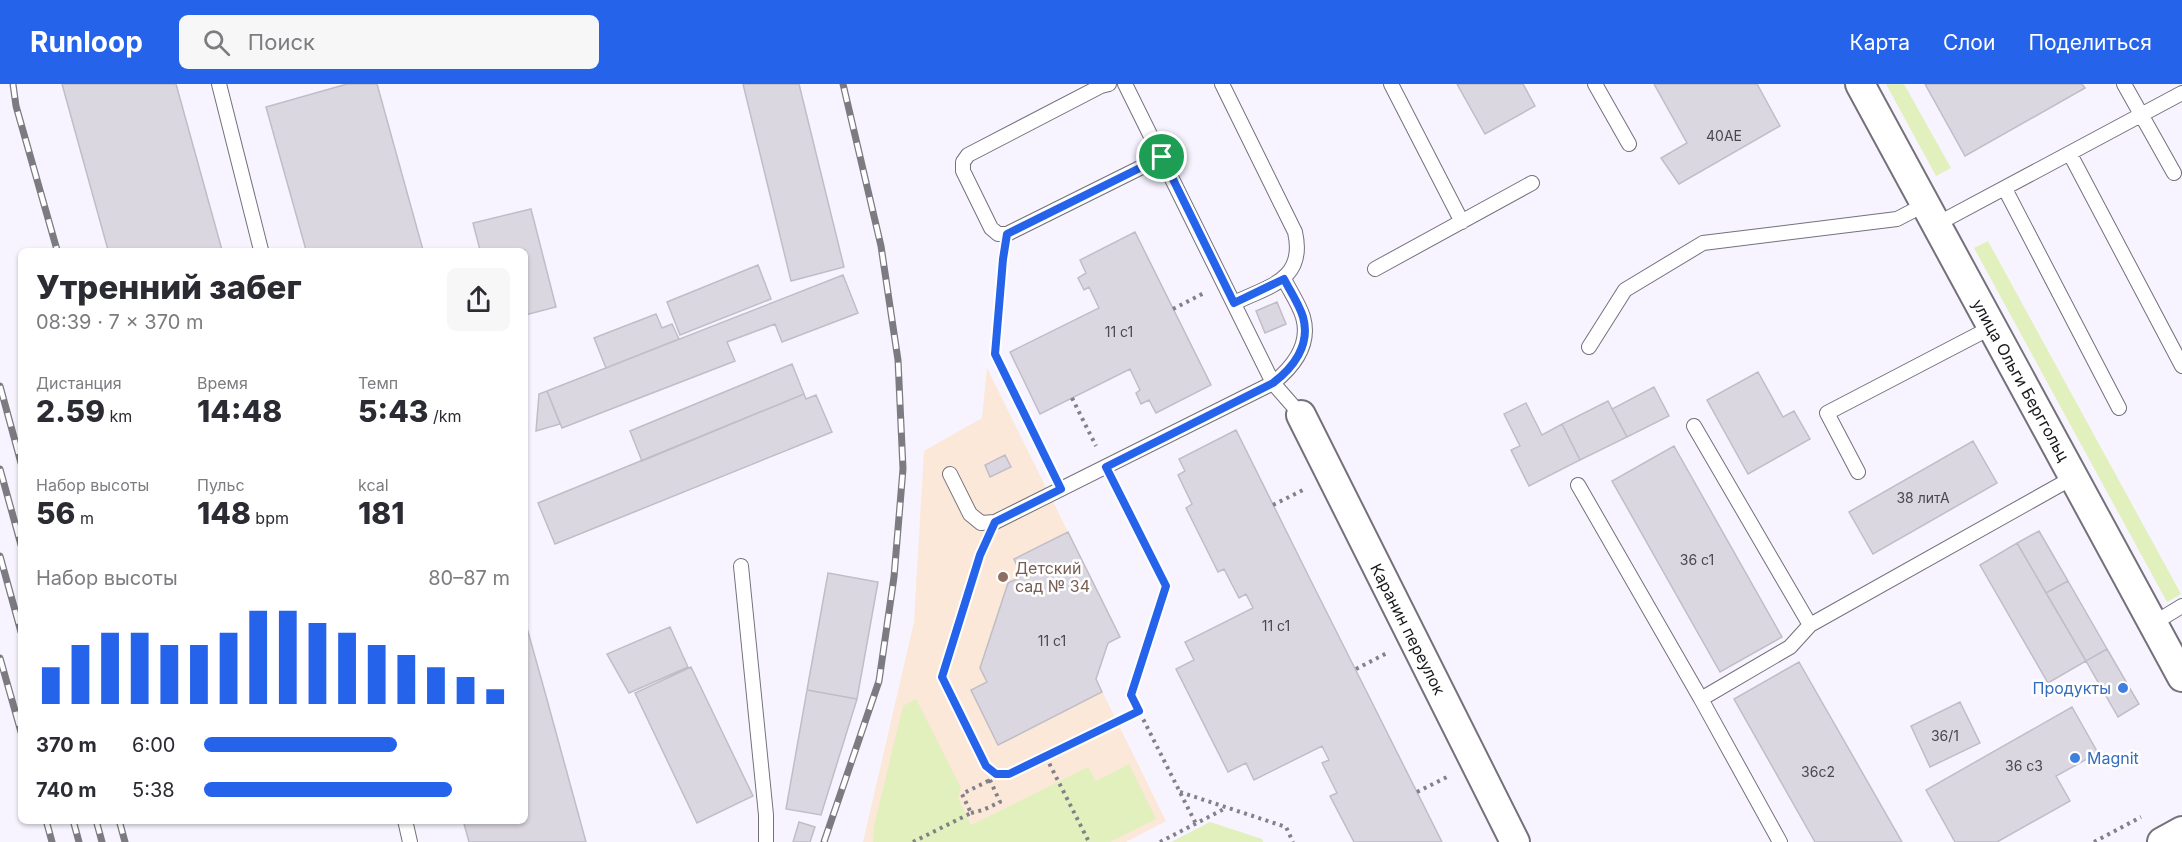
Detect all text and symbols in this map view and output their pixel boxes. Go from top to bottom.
search box [179,15,599,69]
text: Runloop [30,25,143,59]
icon: search [200,26,233,59]
text: Поиск [248,29,315,55]
text: Карта [1850,30,1910,55]
text: Слои [1943,30,1995,55]
text: Поделиться [2028,30,2152,55]
house number: 40АЕ [1706,127,1742,144]
pin [1136,131,1187,182]
icon: arrive [1145,140,1178,173]
text: Утренний забег [36,267,302,307]
button: share [447,268,510,331]
street label: улица Ольги Берггольц [1968,295,2074,465]
text: 08:39 · 7 × 370 m [36,310,203,334]
house number: 11 с1 [1105,323,1133,340]
text: Дистанция [36,373,122,393]
text: Время [197,373,248,393]
text: Темп [358,373,398,393]
text: 2.59 [36,393,105,429]
text: 14:48 [197,393,282,429]
text: 5:43 [358,393,429,429]
text: km [105,406,132,426]
text: /km [429,406,462,426]
text: Набор высоты [36,475,149,495]
text: Пульс [197,475,245,495]
text: kcal [358,475,389,495]
house number: 38 литА [1896,489,1950,506]
text: 56 [36,495,75,531]
text: 148 [197,495,251,531]
text: 181 [358,495,404,531]
text: m [75,508,94,528]
text: bpm [251,508,289,528]
house number: 36 с1 [1680,551,1714,568]
place label: Детский сад № 34 [1015,558,1090,596]
street label: Каранин переулок [1366,560,1450,698]
text: Набор высоты [36,566,178,590]
text: 80–87 m [428,566,510,590]
marker: Детский сад № 34 [996,570,1010,584]
house number: 11 с1 [1262,617,1290,634]
house number: 11 с1 [1038,632,1066,649]
place label: Продукты [2033,678,2111,698]
marker: Продукты [2116,681,2130,695]
house number: 36/1 [1931,727,1959,744]
text: 370 m [36,733,97,757]
text: 6:00 [132,733,175,757]
place label: Magnit [2087,748,2139,768]
marker: Magnit [2068,751,2082,765]
house number: 36 с3 [2005,757,2043,774]
house number: 36c2 [1801,763,1835,780]
text: 740 m [36,778,96,802]
text: 5:38 [132,778,175,802]

